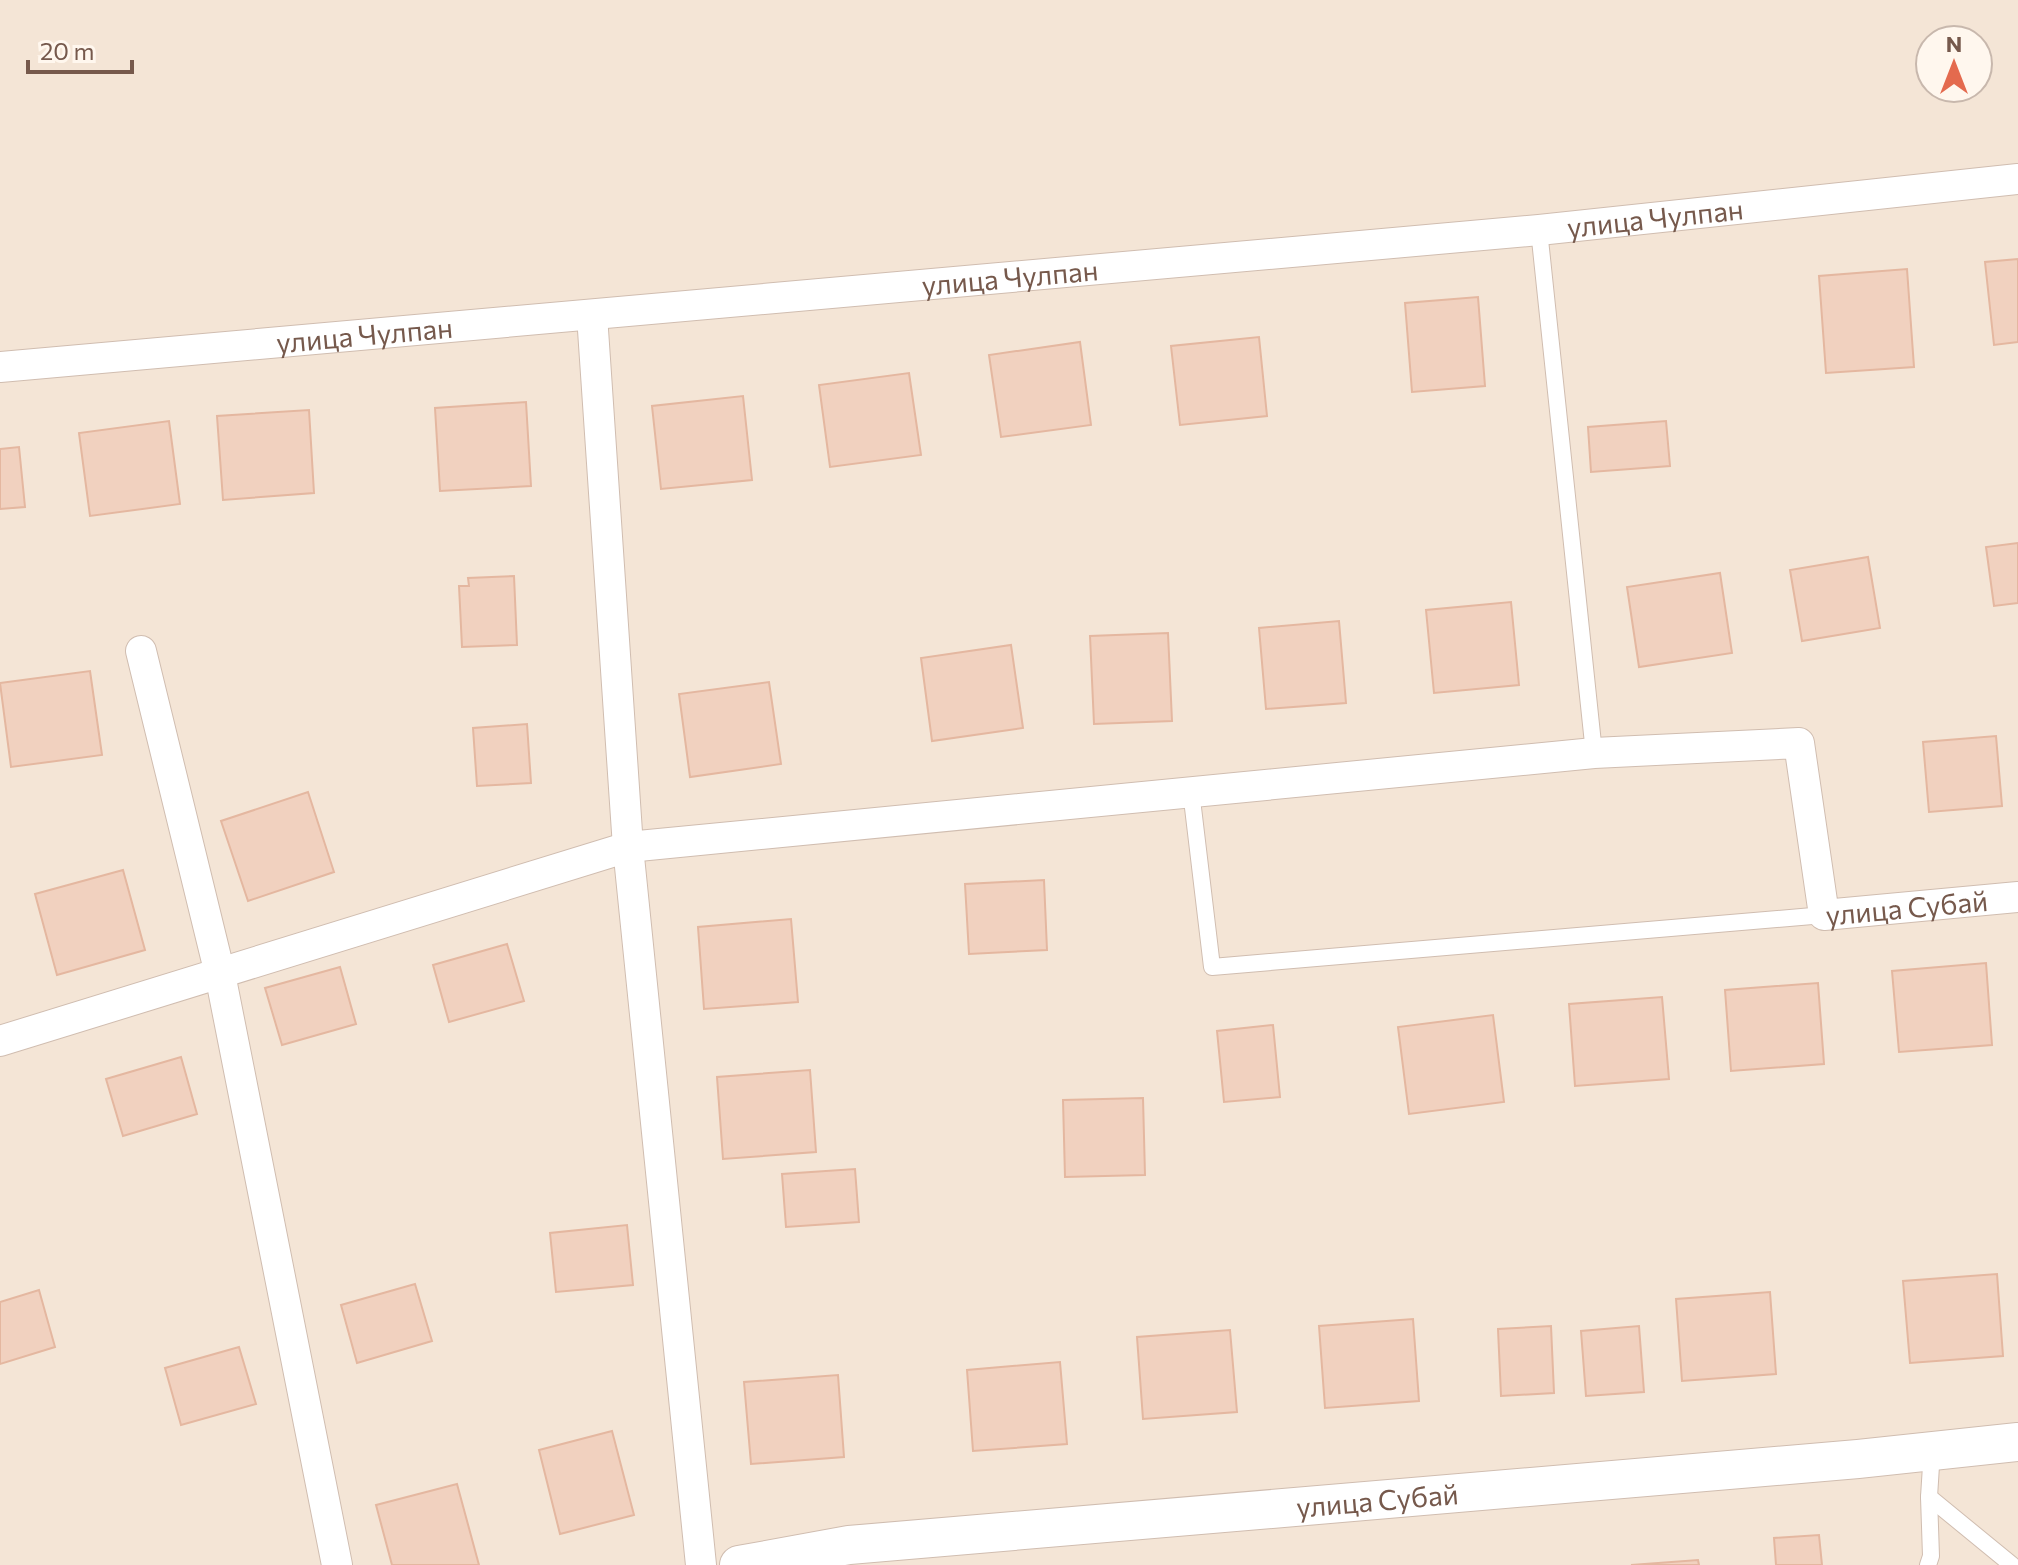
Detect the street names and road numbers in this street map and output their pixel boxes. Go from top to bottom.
street label: улица Чулпан [1565,191,1745,244]
street label: улица Чулпан [920,252,1100,302]
street label: улица Чулпан [275,310,454,359]
street label: улица Субай [1824,883,1989,932]
street label: улица Субай [1295,1476,1460,1524]

